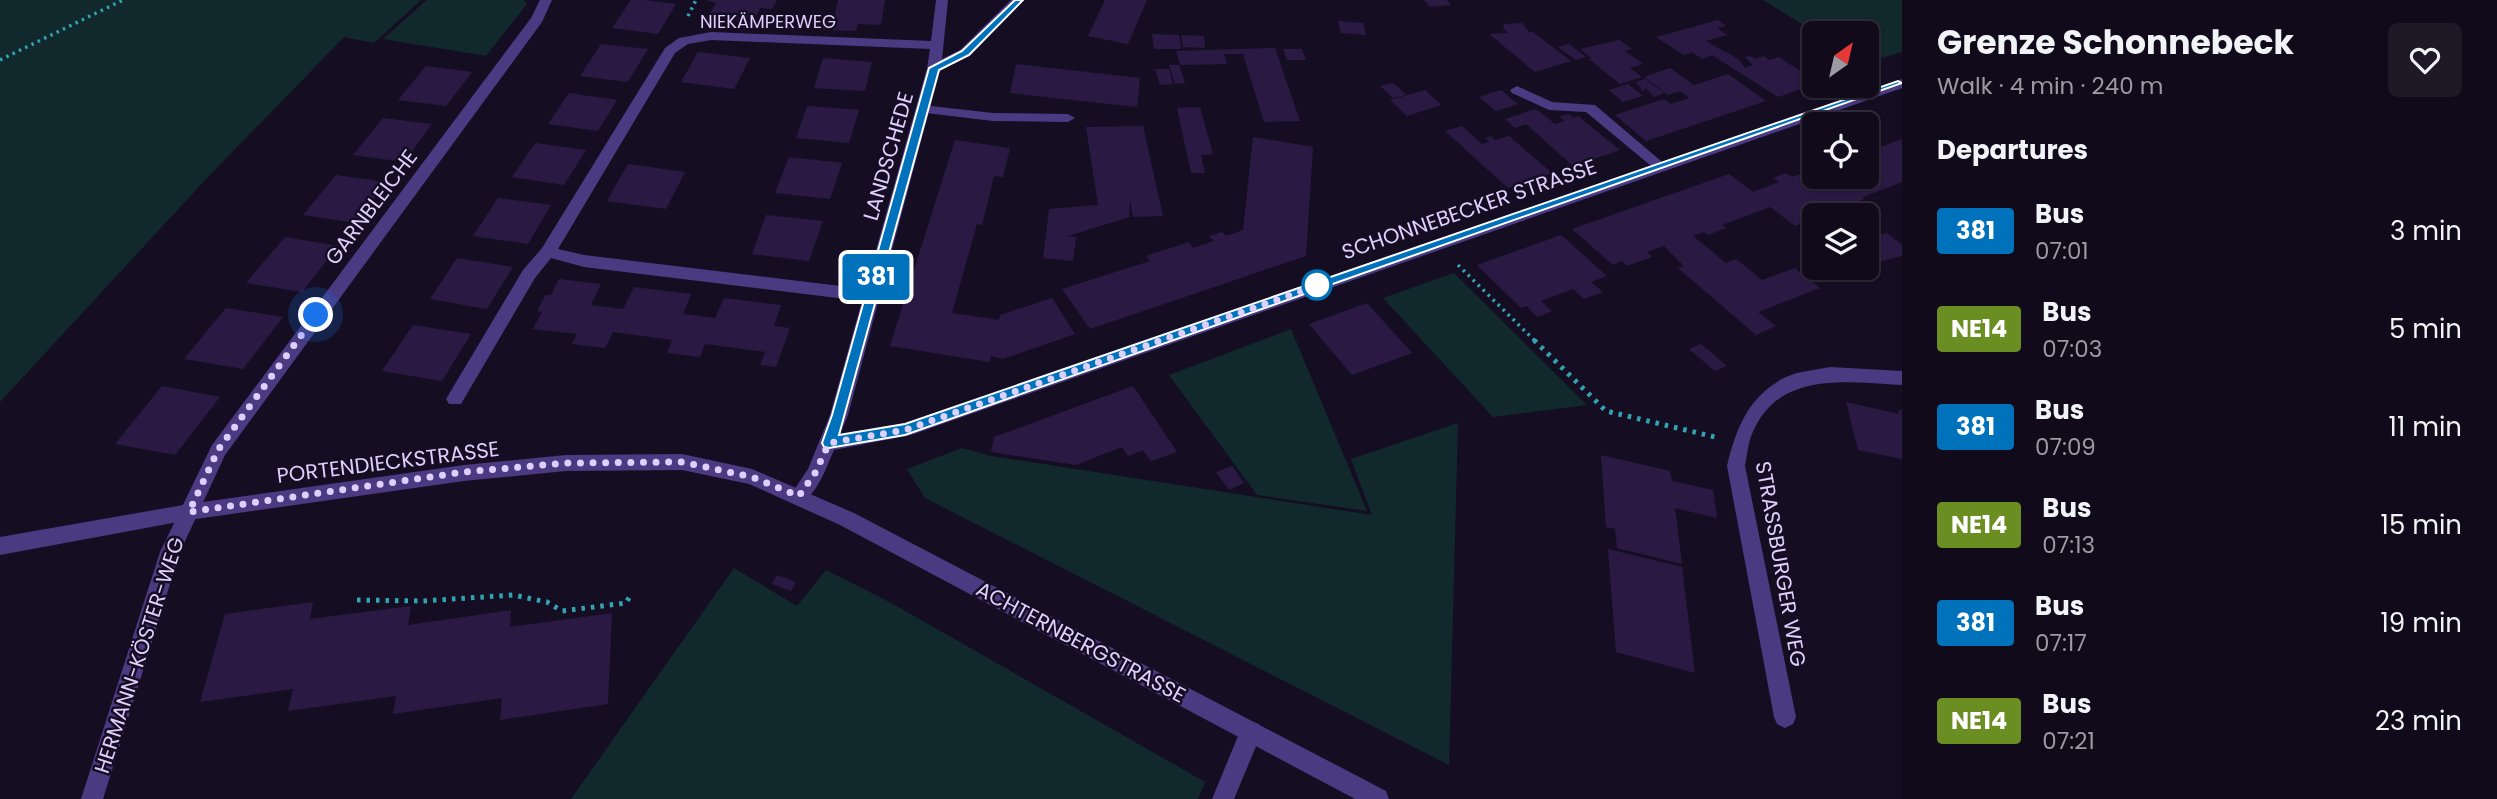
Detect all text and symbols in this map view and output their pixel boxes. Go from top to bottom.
street label: NIEKÄMPERWEG [700,9,836,34]
text: Grenze Schonnebeck [1937,19,2294,66]
north arrow [1802,21,1880,98]
map controls [1802,21,1879,280]
button: heart [2388,23,2462,97]
text: Walk · 4 min · 240 m [1937,70,2163,102]
street label: LANDSCHEDE [856,88,920,224]
button: locate [1802,112,1879,189]
text: Departures [1937,132,2088,168]
street label: GARNBLEICHE [318,143,424,271]
street label: SCHONNEBECKER STRASSE [1338,152,1600,266]
text: Bus [2035,196,2084,232]
button: layers [1802,203,1879,280]
text: 3 min [2390,213,2462,249]
text: 381 [1956,214,1995,247]
text: 07:01 [2035,235,2089,267]
line badge: 381 [836,254,916,300]
text: 381 [856,260,896,293]
unlabelled marker [1302,270,1332,300]
text: Bus [2042,294,2091,330]
your location [298,297,333,332]
text: 5 min [2389,311,2462,347]
text: NE14 [1951,312,2007,345]
text: 07:03 [2042,333,2102,365]
text: Bus [2035,392,2084,428]
text: 11 min [2389,409,2462,445]
text: 381 [1956,410,1995,443]
text: 07:09 [2035,431,2096,463]
street label: PORTENDIECKSTRASSE [275,434,501,490]
street label: STRASSBURGER WEG [1749,459,1813,669]
text: Bus [2042,490,2091,526]
text: 15 min [2381,507,2462,543]
text: NE14 [1951,508,2007,541]
text: 07:13 [2042,529,2095,561]
street label: HERMANN-KÖSTER-WEG [87,533,191,777]
street label: ACHTERNBERGSTRASSE [971,574,1191,710]
text: Bus [2035,588,2084,624]
text: 19 min [2381,605,2462,641]
text: 381 [1956,606,1995,639]
text: 07:17 [2035,627,2087,659]
text: Bus [2042,686,2091,722]
text: 23 min [2375,703,2462,739]
text: NE14 [1951,704,2007,737]
text: 07:21 [2042,725,2095,757]

